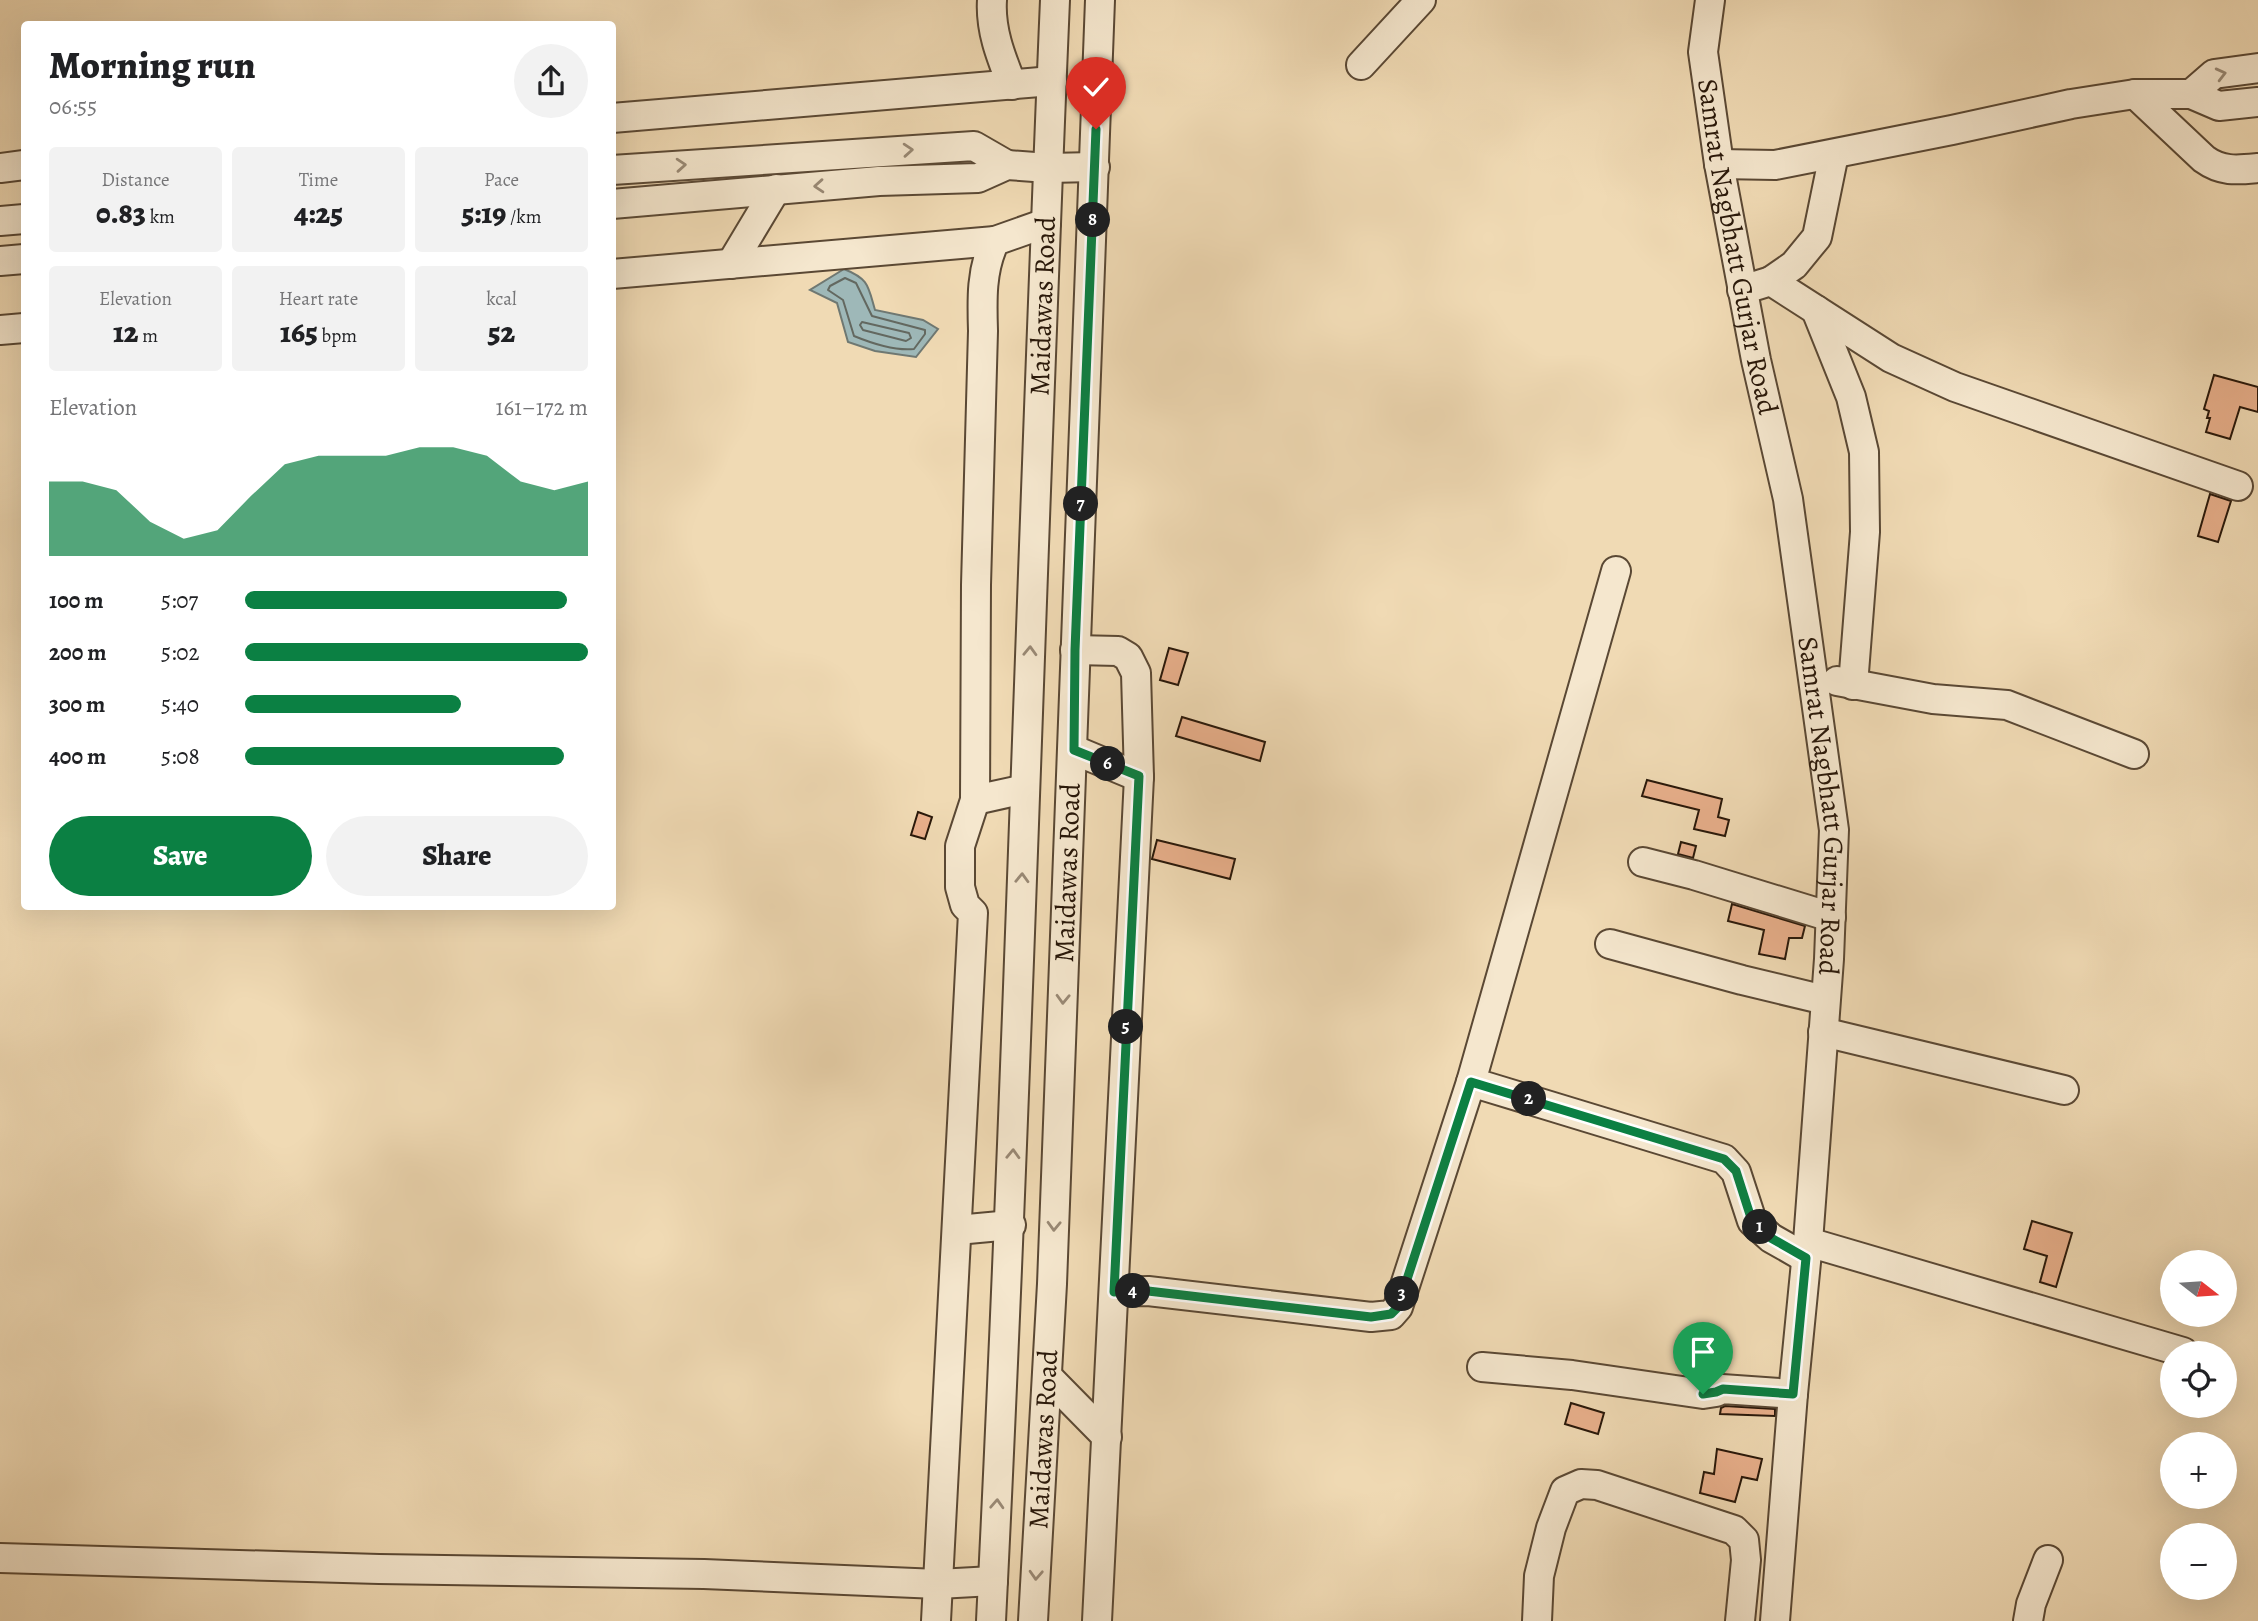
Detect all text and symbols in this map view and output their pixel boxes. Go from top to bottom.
text: Morning run [49,39,256,91]
button: share [514,44,588,118]
pin [1066,57,1126,129]
icon: check [1077,68,1115,106]
one-way arrow [2215,68,2227,82]
street label: Samrat Nagbhatt Gurjar Road [1688,76,1787,419]
text: 06:55 [49,91,97,122]
one-way arrow [902,143,913,158]
one-way arrow [675,158,686,173]
text: Distance [101,167,170,193]
text: Time [299,167,338,193]
text: Pace [484,167,519,193]
one-way arrow [813,178,824,193]
text: 0.83 [96,193,146,233]
text: 4:25 [294,193,343,233]
text: 5:19 [461,193,506,233]
pin: 8 [1076,202,1110,238]
text: km [146,204,175,230]
text: /km [506,204,542,230]
text: 8 [1088,206,1097,232]
street label: Maidawas Road [1020,215,1065,396]
text: Elevation [99,286,172,312]
text: Heart rate [279,286,358,312]
text: kcal [486,286,517,312]
text: 12 [113,312,139,352]
text: 165 [280,312,318,352]
text: 52 [488,312,515,352]
text: m [139,323,158,349]
text: bpm [318,323,357,349]
text: Elevation [49,392,137,423]
text: 161–172 m [496,392,588,423]
pin: 7 [1064,486,1098,522]
text: 7 [1076,490,1085,516]
text: 100 m [49,585,104,616]
text: 5:07 [161,585,198,616]
street label: Samrat Nagbhatt Gurjar Road [1788,634,1853,978]
text: 200 m [49,637,107,668]
text: 5:02 [161,637,200,668]
one-way arrow [1023,645,1038,656]
text: 300 m [49,689,105,720]
text: 5:40 [161,689,199,720]
text: 400 m [49,741,106,772]
text: 5:08 [161,741,200,772]
pin: 6 [1090,746,1126,782]
text: 6 [1103,750,1112,776]
street label: Maidawas Road [1045,781,1090,963]
button: Save [49,816,312,896]
button: Share [326,816,588,896]
one-way arrow [1015,872,1030,883]
one-way arrow [1055,994,1071,1004]
pin: 5 [1108,1010,1144,1044]
text: 5 [1121,1013,1130,1039]
pin: 2 [1512,1082,1546,1116]
text: 2 [1524,1085,1533,1111]
one-way arrow [1005,1149,1021,1159]
pin: 1 [1742,1210,1778,1244]
text: 1 [1756,1213,1763,1239]
one-way arrow [1047,1221,1062,1232]
north arrow [2160,1250,2236,1326]
map controls [2160,1250,2237,1600]
pin: 4 [1116,1274,1150,1308]
pin: 3 [1384,1276,1420,1312]
text: 4 [1128,1277,1137,1303]
text: 3 [1397,1280,1406,1306]
pin [1673,1322,1733,1394]
icon: arrive [1684,1333,1722,1371]
button: locate [2160,1341,2237,1418]
street label: Maidawas Road [1019,1348,1067,1530]
button: + [2160,1432,2237,1509]
one-way arrow [990,1498,1005,1509]
button: − [2160,1523,2237,1600]
one-way arrow [1029,1570,1044,1581]

